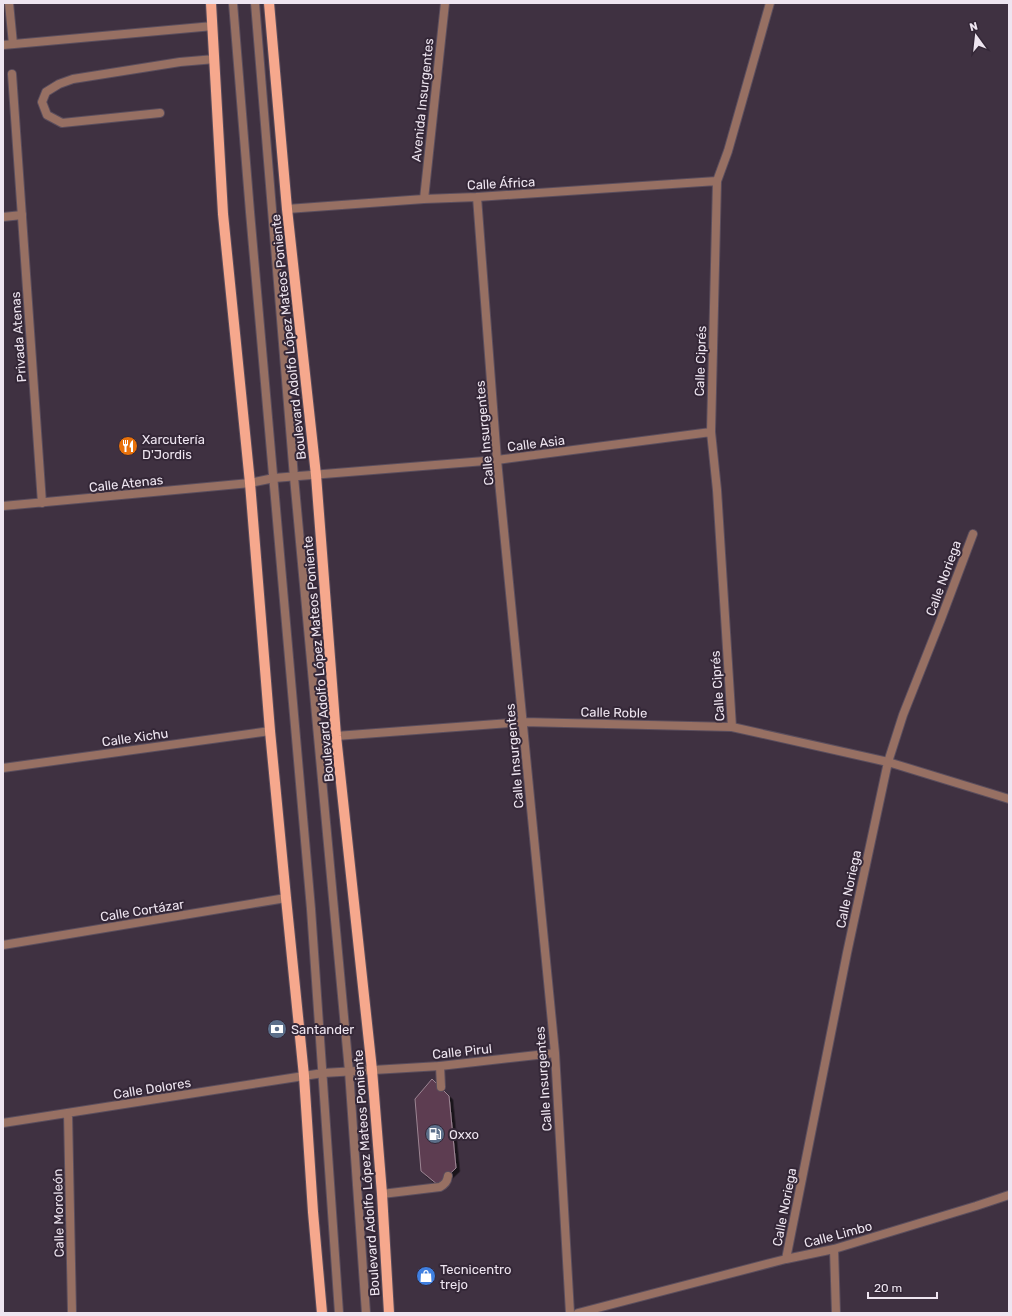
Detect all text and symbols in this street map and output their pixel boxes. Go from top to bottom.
north arrow [956,16,996,56]
text: N [968,19,979,34]
street label: Avenida Insurgentes [409,37,437,163]
street label: Calle África [467,174,535,193]
street label: Boulevard Adolfo López Mateos Poniente [268,213,309,461]
street label: Privada Atenas [8,291,29,383]
street label: Calle Ciprés [692,325,709,397]
street label: Calle Insurgentes [472,379,498,486]
place label: Xarcutería D'Jordis [142,432,205,462]
street label: Calle Asia [506,433,566,454]
restaurant icon: Xarcutería D'Jordis [117,435,139,457]
street label: Calle Atenas [88,472,164,495]
street label: Boulevard Adolfo López Mateos Poniente [300,535,337,783]
street label: Calle Noriega [923,538,965,618]
street label: Calle Ciprés [708,650,727,722]
street label: Calle Insurgentes [502,702,528,809]
street label: Calle Roble [581,704,647,721]
street label: Calle Xichu [101,725,169,750]
street label: Calle Noriega [833,849,865,930]
street label: Calle Cortázar [99,896,185,925]
bank icon: Santander [266,1018,288,1040]
place label: Santander [291,1022,354,1037]
street label: Calle Insurgentes [532,1026,556,1132]
street label: Calle Pirul [431,1041,493,1062]
street label: Boulevard Adolfo López Mateos Poniente [350,1049,383,1297]
street label: Calle Dolores [112,1075,192,1102]
fuel station icon: Oxxo [424,1123,446,1145]
place label: Oxxo [449,1127,479,1142]
street label: Calle Noriega [770,1167,800,1248]
street label: Calle Moroleón [50,1169,67,1257]
street label: Calle Limbo [802,1218,874,1251]
place label: Tecnicentro trejo [440,1262,511,1292]
shop icon: Tecnicentro trejo [415,1265,437,1287]
scale bar [868,1274,937,1300]
text: 20 m [874,1281,902,1295]

